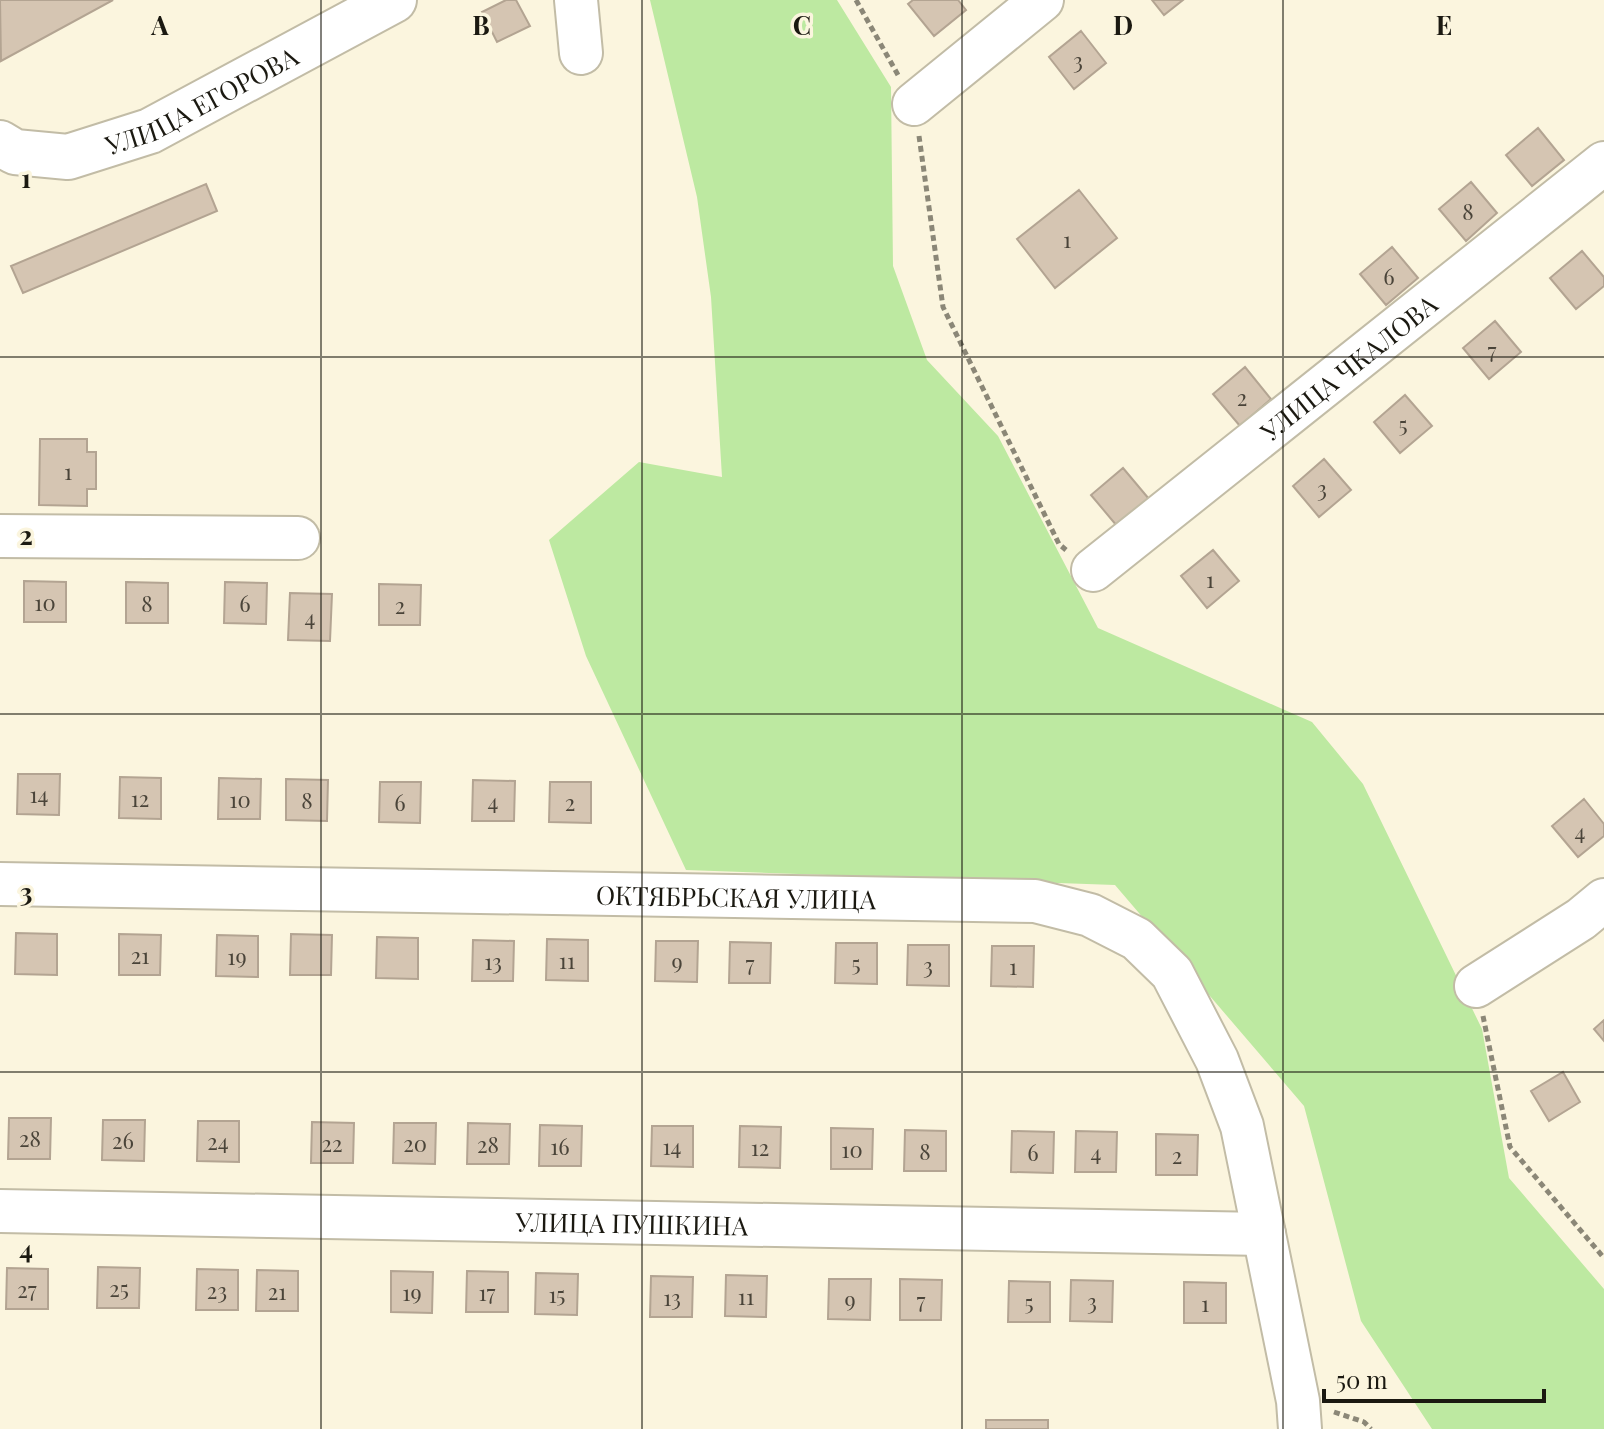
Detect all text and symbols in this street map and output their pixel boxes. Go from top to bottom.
text: A [150,7,169,42]
text: B [472,7,490,42]
text: C [793,7,811,42]
text: D [1113,7,1133,42]
text: E [1436,7,1452,42]
street label: УЛИЦА ЕГОРОВА [100,37,304,162]
house number: 3 [1073,45,1083,75]
text: 1 [21,160,31,195]
house number: 8 [1462,196,1474,226]
house number: 1 [1063,224,1071,254]
house number: 6 [1383,261,1395,291]
street label: УЛИЦА ЧКАЛОВА [1252,285,1444,449]
house number: 7 [1488,335,1497,365]
house number: 2 [1237,382,1247,412]
house number: 5 [1398,409,1408,439]
house number: 1 [64,456,72,486]
house number: 3 [1317,473,1327,503]
text: 2 [19,517,33,552]
house number: 1 [1206,564,1214,594]
house number: 10 [34,587,56,617]
house number: 8 [141,588,153,618]
house number: 6 [239,588,251,618]
house number: 2 [395,590,405,620]
house number: 4 [305,602,316,632]
house number: 14 [29,779,49,809]
house number: 12 [131,783,149,813]
house number: 10 [229,784,251,814]
house number: 8 [301,785,313,815]
house number: 4 [488,786,499,816]
house number: 6 [394,787,406,817]
house number: 2 [565,787,575,817]
house number: 4 [1575,816,1586,846]
text: 3 [20,874,32,909]
street label: ОКТЯБРЬСКАЯ УЛИЦА [596,876,877,916]
house number: 21 [131,940,149,970]
house number: 19 [227,941,247,971]
house number: 11 [559,945,575,975]
house number: 13 [484,946,502,976]
house number: 9 [671,946,683,976]
house number: 7 [746,948,755,978]
house number: 5 [851,948,861,978]
house number: 3 [923,950,933,980]
house number: 1 [1009,951,1017,981]
house number: 28 [19,1123,41,1153]
house number: 26 [112,1125,134,1155]
house number: 24 [207,1126,229,1156]
house number: 22 [321,1128,343,1158]
house number: 20 [403,1128,427,1158]
house number: 28 [477,1129,499,1159]
house number: 16 [550,1131,570,1161]
house number: 14 [662,1131,682,1161]
house number: 12 [751,1132,769,1162]
house number: 10 [841,1134,863,1164]
house number: 8 [919,1136,931,1166]
house number: 6 [1027,1137,1039,1167]
house number: 4 [1091,1137,1102,1167]
house number: 2 [1172,1140,1182,1170]
street label: УЛИЦА ПУШКИНА [514,1203,749,1242]
text: 4 [19,1231,33,1266]
house number: 25 [109,1273,129,1303]
house number: 27 [17,1274,37,1304]
house number: 23 [207,1275,227,1305]
house number: 21 [268,1276,286,1306]
house number: 19 [402,1277,422,1307]
house number: 17 [478,1277,496,1307]
house number: 15 [548,1279,566,1309]
house number: 11 [738,1281,754,1311]
house number: 13 [663,1282,681,1312]
house number: 9 [844,1284,856,1314]
house number: 7 [917,1285,926,1315]
house number: 3 [1087,1286,1097,1316]
house number: 5 [1024,1287,1034,1317]
house number: 1 [1201,1288,1209,1318]
scale bar [1324,1353,1544,1403]
text: 50 m [1336,1363,1388,1395]

